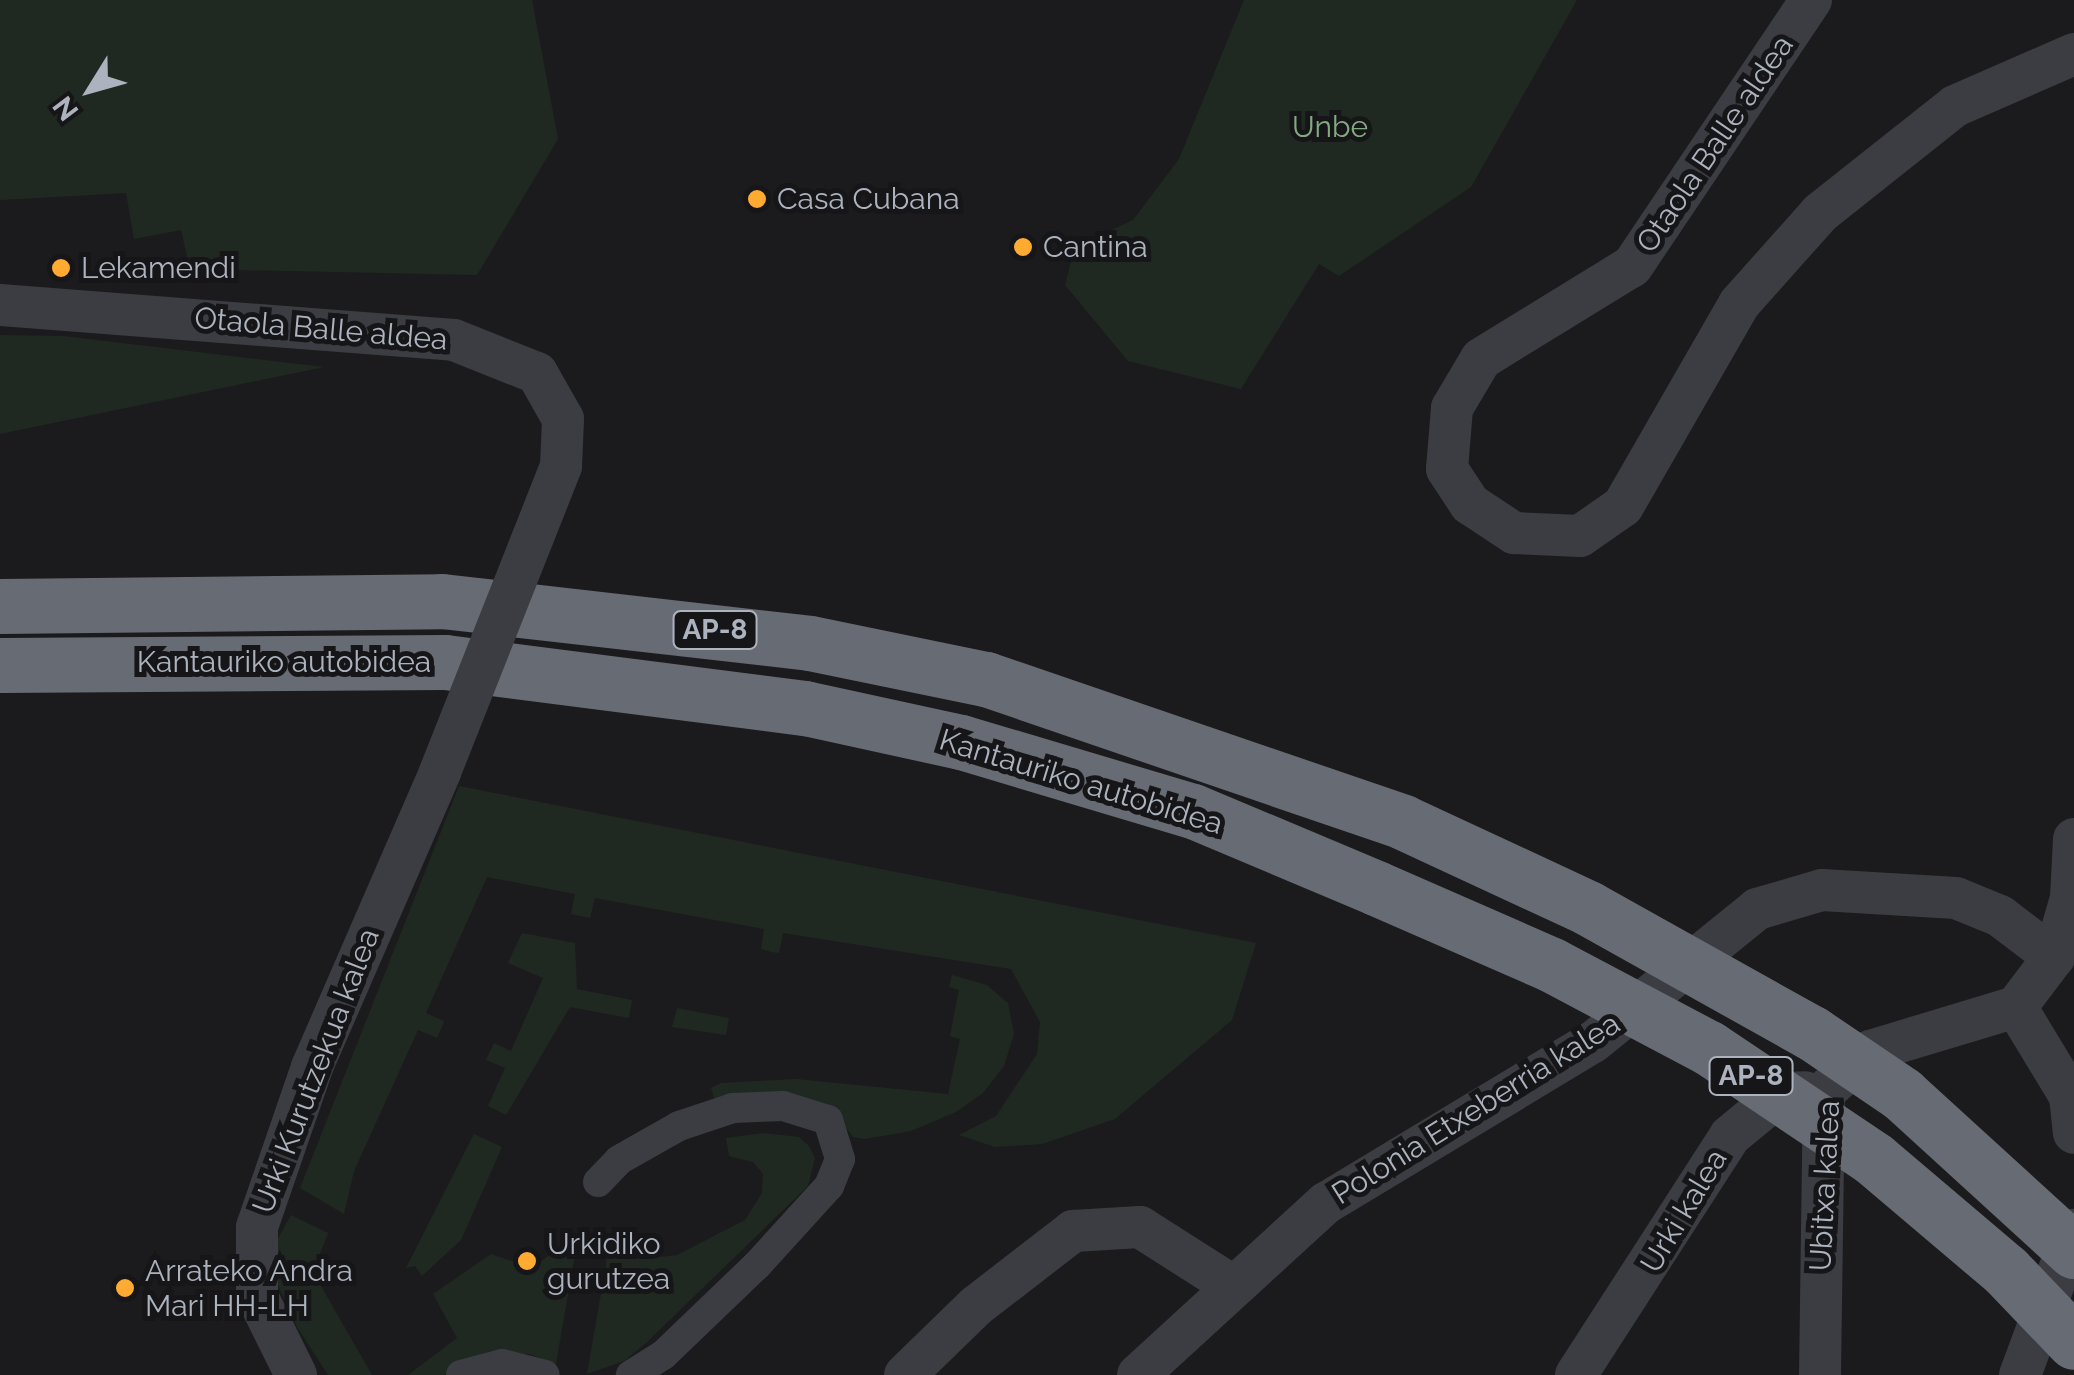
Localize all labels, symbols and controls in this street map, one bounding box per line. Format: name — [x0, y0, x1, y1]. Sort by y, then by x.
street label: Otaola Balle aldea — [1629, 29, 1801, 259]
north arrow — [40, 40, 140, 140]
text: N — [46, 90, 85, 127]
park label: Unbe — [1292, 109, 1368, 145]
place label: Casa Cubana — [777, 181, 960, 217]
marker: Casa Cubana — [746, 188, 768, 210]
place label: Cantina — [1043, 229, 1148, 265]
marker: Cantina — [1012, 236, 1034, 258]
place label: Lekamendi — [81, 250, 236, 286]
marker: Lekamendi — [50, 257, 72, 279]
street label: Otaola Balle aldea — [193, 300, 449, 358]
road number: AP-8 — [672, 607, 758, 653]
street label: Kantauriko autobidea — [137, 644, 431, 680]
street label: Kantauriko autobidea — [935, 722, 1227, 842]
street label: Urki Kurutzekua kalea — [245, 924, 387, 1218]
street label: Polonia Etxeberria kalea — [1326, 1006, 1626, 1212]
road number: AP-8 — [1708, 1053, 1794, 1099]
street label: Ubitxa kalea — [1803, 1100, 1847, 1272]
street label: Urki kalea — [1633, 1143, 1735, 1279]
place label: Urkidiko gurutzea — [547, 1226, 670, 1296]
marker: Urkidiko gurutzea — [516, 1250, 538, 1272]
place label: Arrateko Andra Mari HH-LH — [145, 1253, 354, 1324]
marker: Arrateko Andra Mari HH-LH — [114, 1277, 136, 1299]

